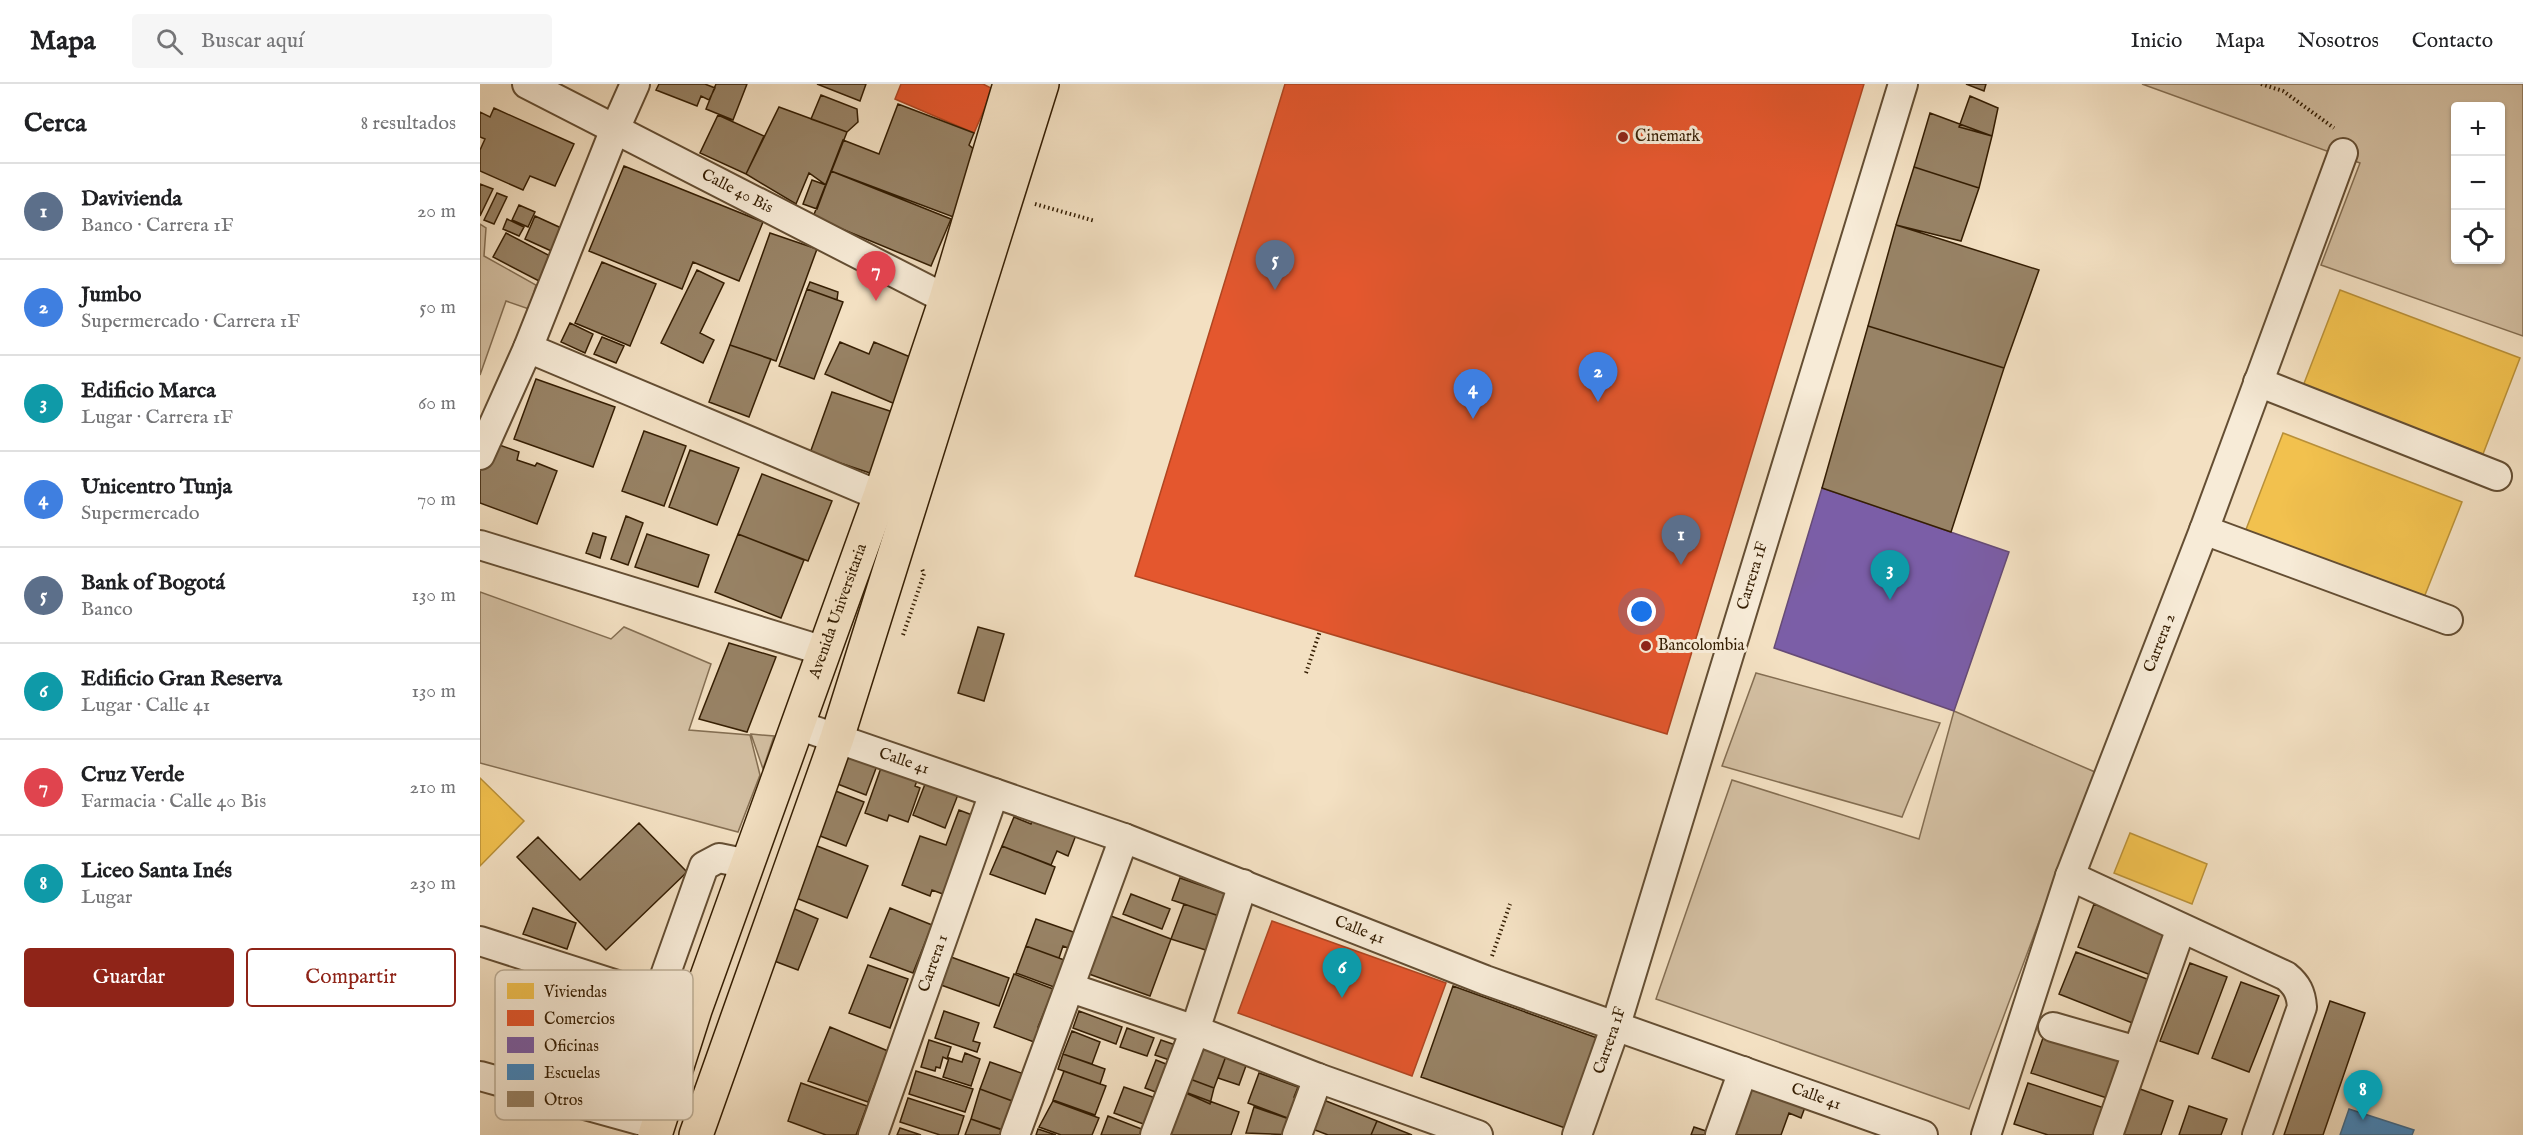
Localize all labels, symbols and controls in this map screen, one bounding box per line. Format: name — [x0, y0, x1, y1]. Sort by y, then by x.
search box — [132, 14, 552, 68]
text: Mapa — [30, 24, 96, 59]
icon: search — [153, 25, 186, 58]
text: Buscar aquí — [201, 27, 304, 55]
text: Inicio — [2131, 28, 2182, 55]
text: Mapa — [2215, 28, 2265, 55]
text: Nosotros — [2298, 28, 2379, 55]
text: Contacto — [2412, 28, 2493, 55]
map controls — [2451, 102, 2505, 264]
button: + — [2451, 102, 2505, 156]
text: Cerca — [24, 107, 86, 140]
text: 8 resultados — [360, 111, 456, 136]
place label: Cinemark — [1635, 127, 1701, 147]
marker: Cinemark — [1616, 130, 1630, 144]
button: − — [2451, 156, 2505, 210]
street label: Calle 40 Bis — [698, 165, 776, 219]
text: Davivienda — [81, 185, 182, 213]
text: 1 — [40, 199, 47, 224]
text: 20 m — [417, 199, 456, 224]
button: locate — [2451, 210, 2505, 264]
text: Banco · Carrera 1F — [81, 213, 233, 238]
pin: 5 — [1256, 240, 1294, 290]
pin: 7 — [856, 252, 896, 301]
text: Jumbo — [81, 281, 141, 309]
text: 2 — [39, 295, 48, 320]
text: 50 m — [419, 295, 456, 320]
text: Supermercado · Carrera 1F — [81, 309, 300, 334]
pin: 2 — [1578, 352, 1618, 402]
pin: 4 — [1454, 370, 1492, 419]
text: Edificio Marca — [81, 377, 216, 405]
text: 3 — [40, 391, 47, 416]
text: 60 m — [418, 391, 456, 416]
text: Lugar · Carrera 1F — [81, 405, 233, 430]
text: Unicentro Tunja — [81, 473, 232, 501]
text: 4 — [39, 487, 48, 512]
text: 70 m — [417, 487, 456, 512]
text: Supermercado — [81, 501, 200, 526]
pin: 1 — [1662, 516, 1700, 565]
street label: Carrera 1F — [1733, 540, 1773, 612]
street label: Avenida Universitaria — [805, 541, 872, 682]
pin: 3 — [1870, 550, 1910, 600]
text: Bank of Bogotá — [81, 569, 225, 597]
text: 5 — [40, 583, 47, 608]
text: 130 m — [411, 583, 456, 608]
text: Banco — [81, 597, 133, 622]
your location — [1627, 597, 1656, 626]
street label: Carrera 2 — [2140, 611, 2181, 675]
place label: Bancolombia — [1658, 636, 1744, 656]
marker: Bancolombia — [1639, 639, 1653, 653]
text: Edificio Gran Reserva — [81, 665, 282, 693]
text: 6 — [39, 679, 48, 704]
text: 130 m — [411, 679, 456, 704]
text: Lugar · Calle 41 — [81, 693, 210, 718]
street label: Calle 41 — [876, 744, 932, 780]
text: Cruz Verde — [81, 761, 184, 789]
text: 7 — [39, 775, 48, 800]
text: 210 m — [410, 775, 456, 800]
text: Farmacia · Calle 40 Bis — [81, 789, 266, 814]
text: Liceo Santa Inés — [81, 857, 232, 885]
text: 8 — [40, 871, 47, 896]
text: 230 m — [410, 871, 456, 896]
text: Lugar — [81, 885, 132, 910]
street label: Calle 41 — [1332, 912, 1387, 949]
street label: Carrera 1 — [914, 932, 953, 995]
button: Guardar — [24, 948, 234, 1007]
button: Compartir — [246, 948, 456, 1007]
pin: 6 — [1322, 948, 1362, 998]
legend — [495, 970, 693, 1120]
text: Viviendas — [543, 983, 607, 1003]
street label: Carrera 1F — [1589, 1005, 1631, 1077]
text: Comercios — [544, 1010, 615, 1030]
text: Oficinas — [544, 1037, 599, 1057]
text: Escuelas — [544, 1064, 601, 1084]
pin: 8 — [2344, 1070, 2382, 1120]
street label: Calle 41 — [1788, 1079, 1844, 1115]
text: Otros — [544, 1091, 583, 1111]

